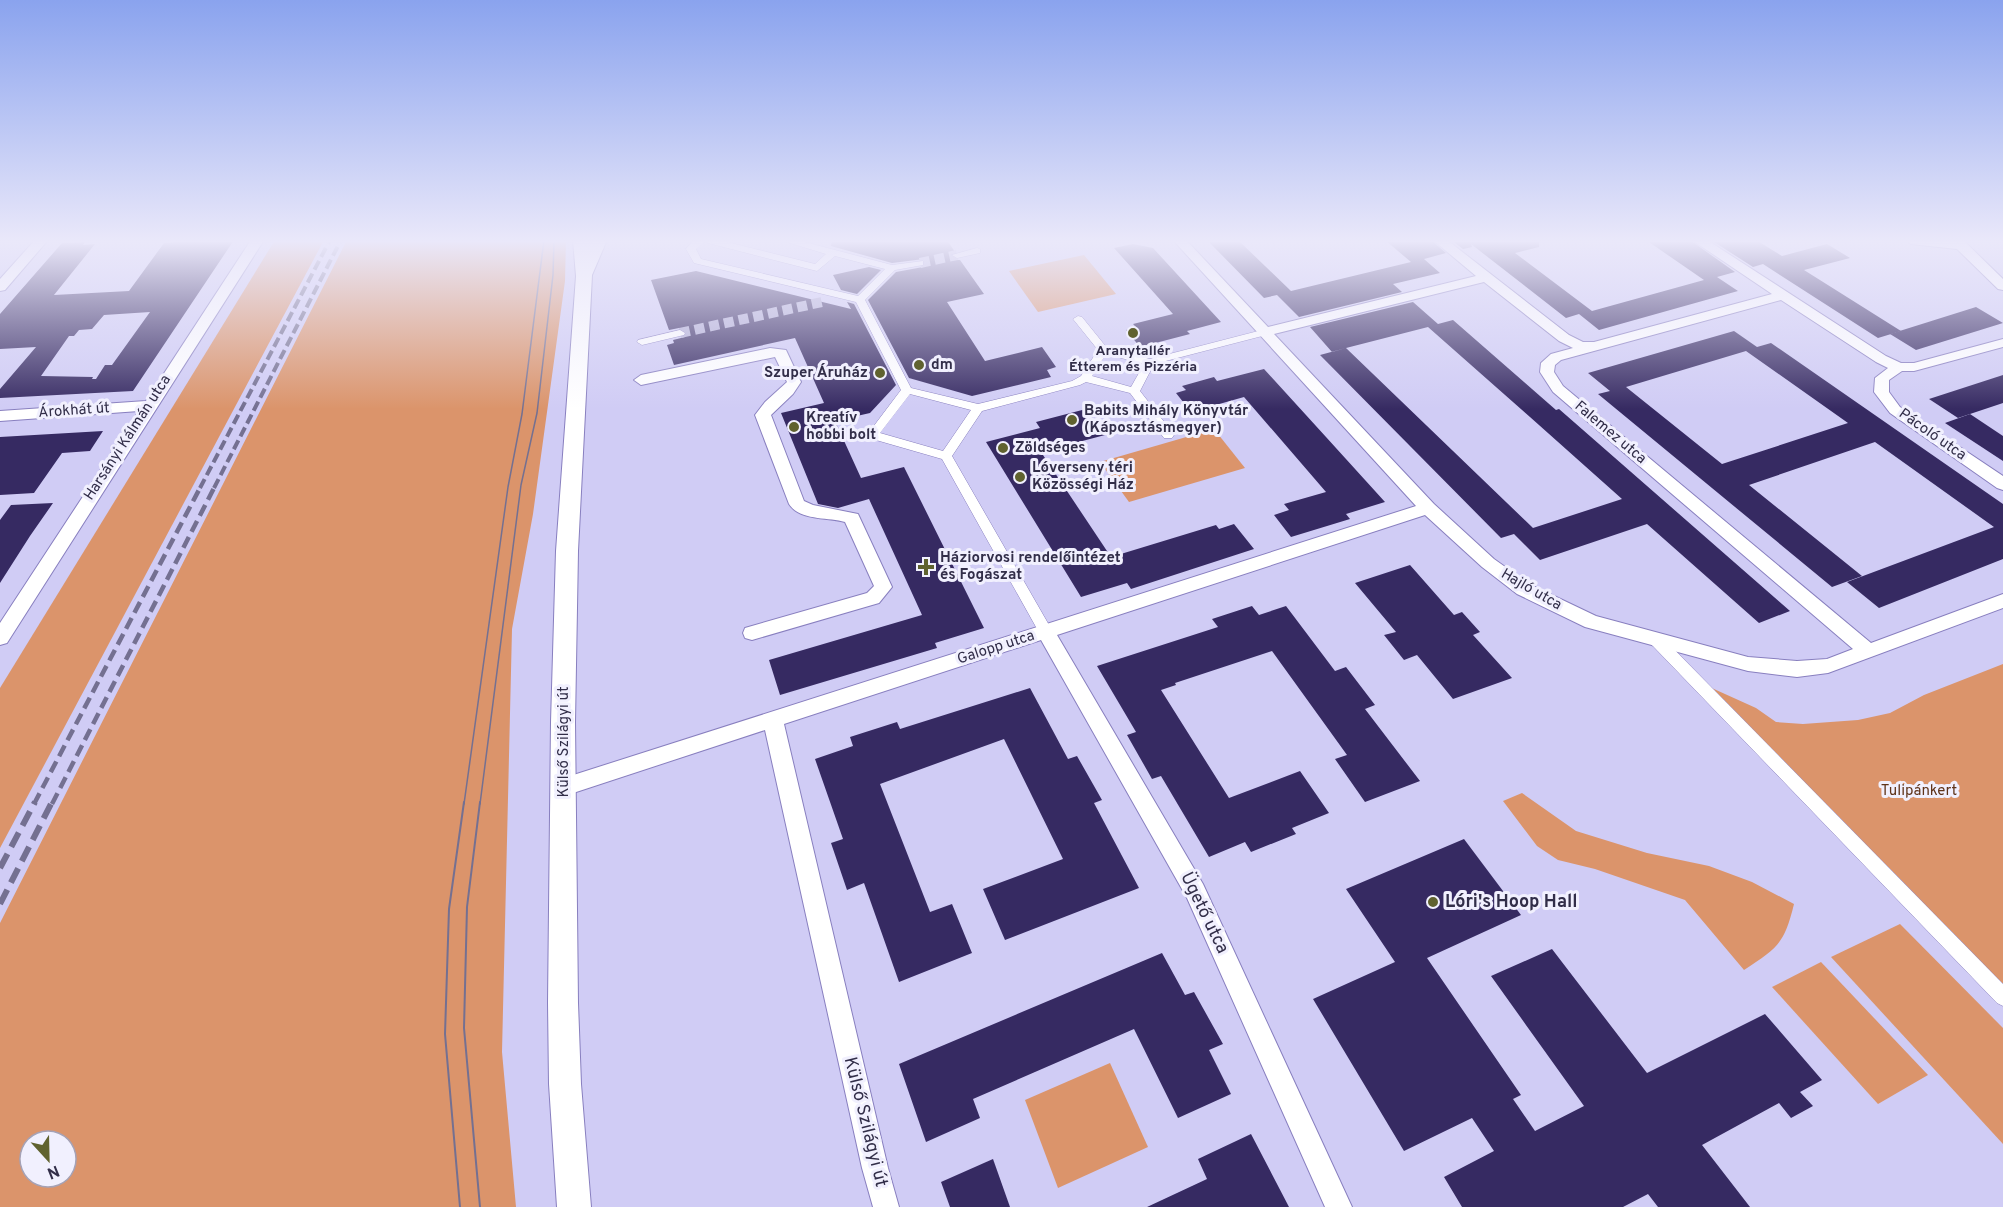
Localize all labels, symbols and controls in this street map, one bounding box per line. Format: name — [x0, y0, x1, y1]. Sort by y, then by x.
marker: Aranytallér Étterem és Pizzéria — [1126, 326, 1140, 340]
place label: Aranytallér Étterem és Pizzéria — [1069, 343, 1197, 376]
place label: dm — [931, 356, 953, 375]
marker: dm — [912, 358, 926, 372]
place label: Szuper Áruház — [764, 363, 868, 383]
marker: Szuper Áruház — [873, 366, 887, 380]
street label: Harsányi Kálmán utca — [80, 372, 176, 504]
street label: Falemez utca — [1570, 397, 1650, 469]
street label: Árokhát út — [38, 398, 110, 423]
place label: Babits Mihály Könyvtár (Káposztásmegyer) — [1084, 402, 1249, 438]
street label: Pácoló utca — [1894, 405, 1970, 465]
place label: Kreatív hobbi bolt — [806, 409, 876, 445]
marker: Babits Mihály Könyvtár (Káposztásmegyer) — [1065, 413, 1079, 427]
marker: Kreatív hobbi bolt — [787, 420, 801, 434]
place label: Zöldséges — [1015, 439, 1086, 458]
marker: Zöldséges — [996, 441, 1010, 455]
place label: Lóverseny téri Közösségi Ház — [1032, 459, 1134, 495]
marker: Lóverseny téri Közösségi Ház — [1013, 470, 1027, 484]
place label: Háziorvosi rendelőintézet és Fogászat — [940, 549, 1121, 585]
marker: Háziorvosi rendelőintézet és Fogászat — [917, 558, 935, 576]
street label: Hajló utca — [1497, 565, 1565, 615]
street label: Galopp utca — [955, 627, 1037, 669]
street label: Külső Szilágyi út — [555, 686, 574, 798]
park label: Tulipánkert — [1881, 782, 1957, 801]
street label: Ügető utca — [1174, 868, 1235, 958]
place label: Lóri's Hoop Hall — [1445, 891, 1577, 914]
marker: Lóri's Hoop Hall — [1426, 895, 1440, 909]
street label: Külső Szilágyi út — [838, 1055, 892, 1189]
north arrow — [18, 1129, 78, 1189]
text: N — [44, 1160, 62, 1182]

